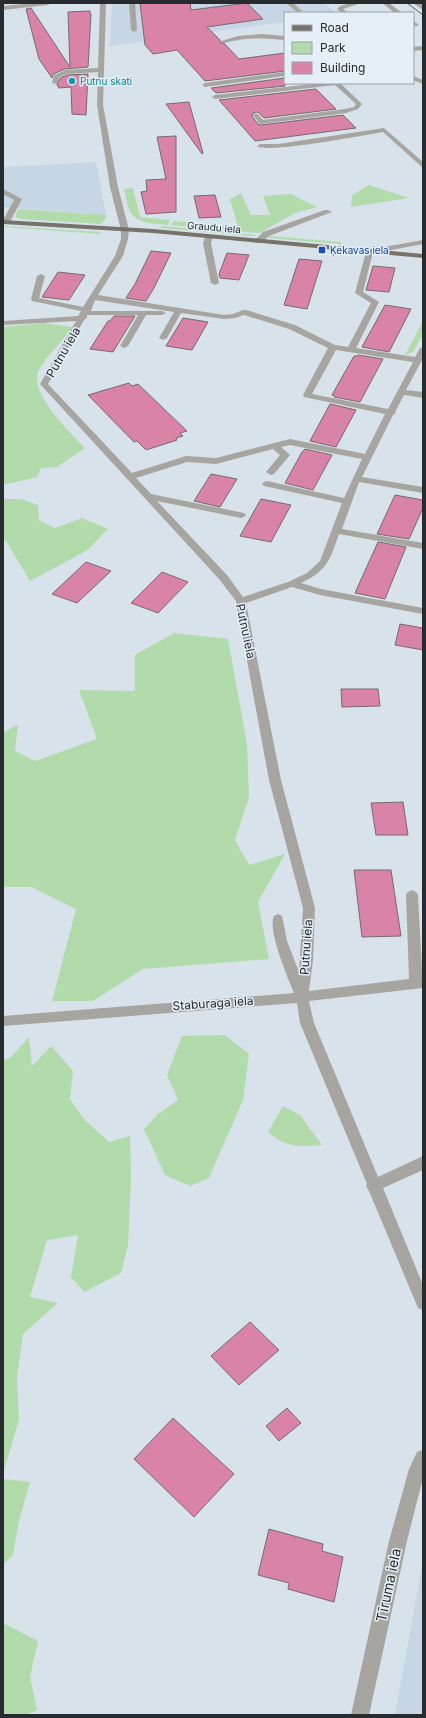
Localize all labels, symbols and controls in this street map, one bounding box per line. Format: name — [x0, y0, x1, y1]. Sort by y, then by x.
legend — [284, 12, 414, 84]
text: Road — [320, 20, 349, 35]
text: Park — [320, 40, 346, 55]
text: Building — [320, 60, 365, 75]
place label: Putnu skati — [80, 75, 132, 87]
marker: Putnu skati — [67, 76, 77, 86]
street label: Graudu iela — [187, 219, 241, 235]
place label: Ķekavas iela — [330, 244, 389, 257]
marker: Ķekavas iela — [317, 245, 327, 255]
street label: Putnu iela — [43, 324, 83, 380]
street label: Putnu iela — [233, 602, 259, 660]
street label: Putnu iela — [297, 919, 315, 975]
street label: Staburaga iela — [172, 993, 254, 1013]
street label: Tīruma iela — [372, 1547, 404, 1623]

